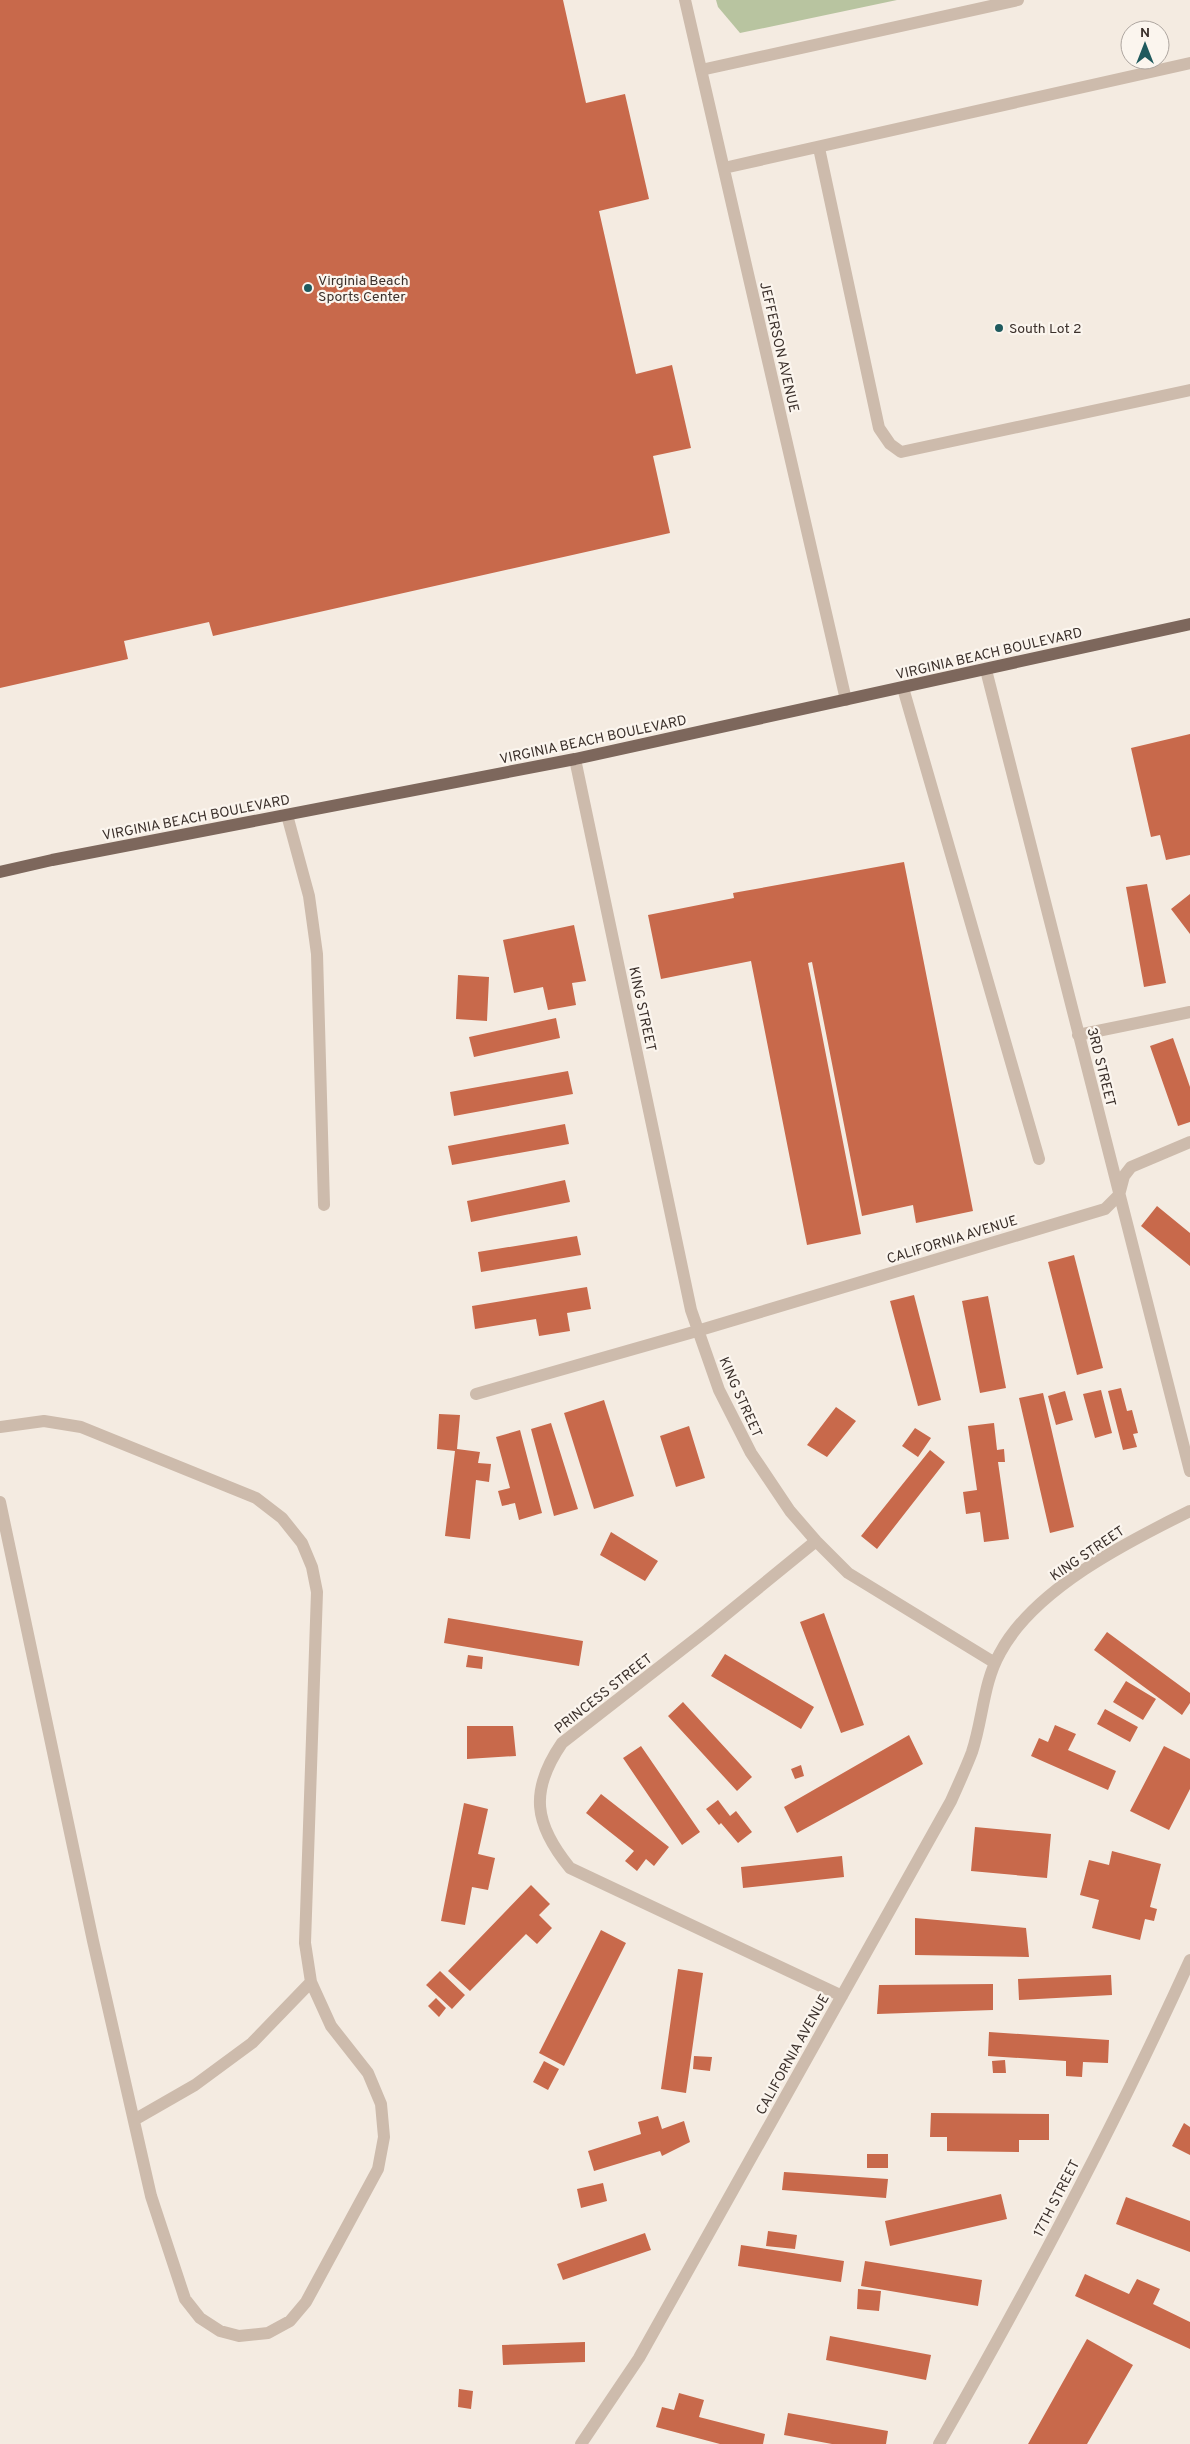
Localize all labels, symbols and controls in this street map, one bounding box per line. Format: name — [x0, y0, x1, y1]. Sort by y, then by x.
north arrow — [1120, 20, 1170, 70]
text: N — [1140, 25, 1150, 42]
place label: Virginia Beach Sports Center — [318, 273, 409, 306]
street label: JEFFERSON AVENUE — [755, 280, 802, 414]
marker: Virginia Beach Sports Center — [302, 282, 314, 294]
place label: South Lot 2 — [1009, 321, 1082, 338]
marker: South Lot 2 — [993, 322, 1005, 334]
street label: VIRGINIA BEACH BOULEVARD — [894, 625, 1084, 684]
street label: VIRGINIA BEACH BOULEVARD — [498, 712, 688, 769]
street label: VIRGINIA BEACH BOULEVARD — [101, 792, 292, 845]
street label: KING STREET — [624, 965, 659, 1053]
street label: 3RD STREET — [1083, 1026, 1119, 1109]
street label: CALIFORNIA AVENUE — [885, 1212, 1020, 1268]
street label: KING STREET — [714, 1355, 765, 1440]
street label: KING STREET — [1047, 1523, 1128, 1585]
street label: PRINCESS STREET — [552, 1651, 656, 1738]
street label: CALIFORNIA AVENUE — [753, 1991, 834, 2118]
street label: 17TH STREET — [1031, 2157, 1084, 2240]

